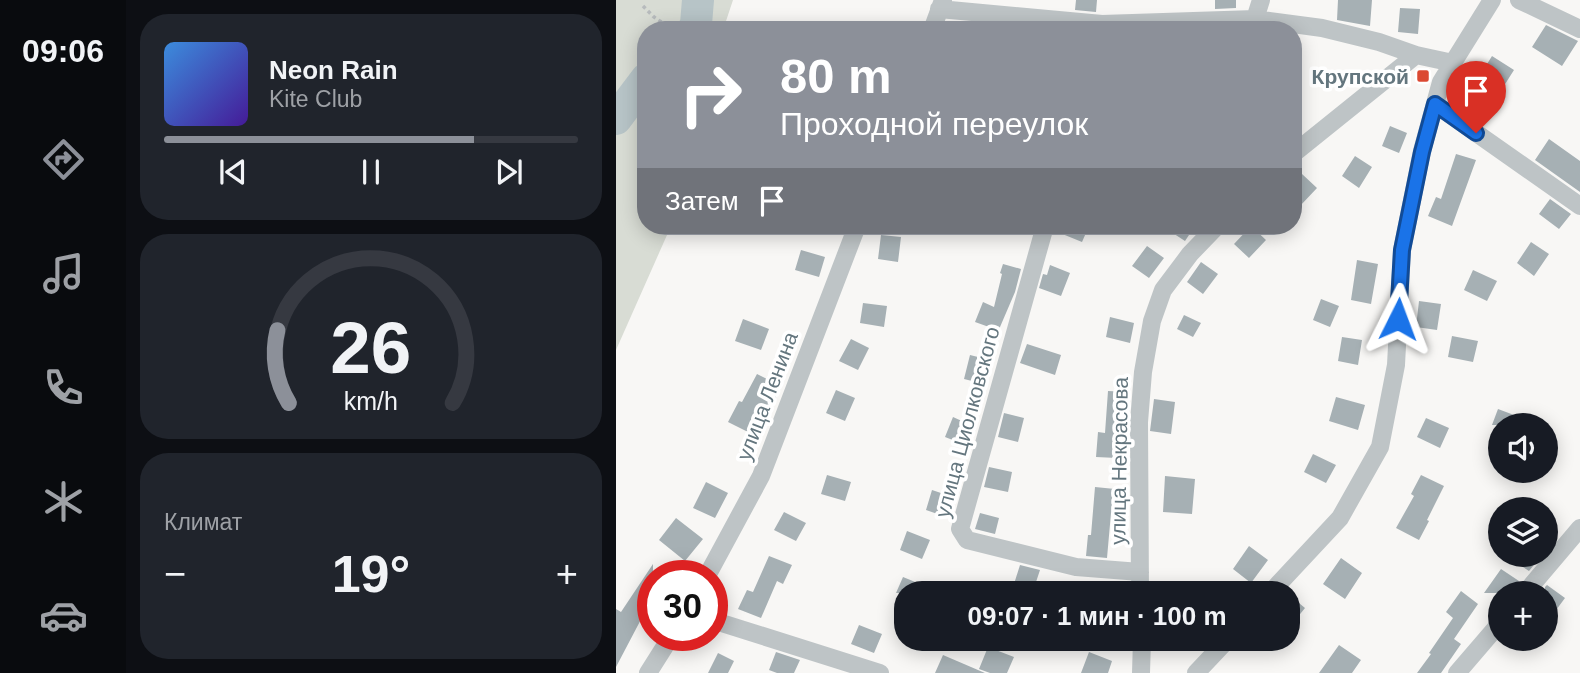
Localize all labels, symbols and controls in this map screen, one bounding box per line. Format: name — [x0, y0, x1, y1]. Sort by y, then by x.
text: 09:06 — [22, 33, 104, 69]
icon: right — [665, 49, 756, 140]
text: 80 m — [780, 49, 892, 103]
text: Neon Rain — [269, 55, 398, 85]
pin — [1446, 61, 1506, 133]
place label: Крупской — [1312, 65, 1409, 88]
marker: Крупской — [1415, 68, 1431, 84]
icon: arrive — [1457, 72, 1495, 110]
text: Kite Club — [269, 86, 362, 112]
text: Проходной переулок — [780, 106, 1088, 142]
icon: directions — [39, 135, 88, 184]
icon: previous — [214, 153, 252, 191]
icon: pause — [352, 153, 390, 191]
icon: next — [490, 153, 528, 191]
icon: arrive — [753, 182, 791, 220]
text: Затем — [665, 186, 739, 216]
icon: music — [39, 249, 88, 298]
position arrow — [1361, 282, 1435, 356]
text: 26 — [331, 307, 411, 388]
street label: улица Циолковского — [930, 324, 1004, 520]
street label: улица Ленина — [732, 328, 802, 463]
icon: phone — [39, 363, 88, 412]
street label: улица Некрасова — [1106, 377, 1132, 545]
text: km/h — [344, 386, 398, 414]
map controls — [1488, 413, 1558, 651]
button: sound — [1488, 413, 1558, 483]
icon: climate — [39, 477, 88, 526]
button: layers — [1488, 497, 1558, 567]
text: Климат — [164, 509, 242, 535]
text: 19° — [332, 545, 410, 603]
text: − — [164, 553, 186, 595]
text: + — [556, 553, 578, 595]
speed limit sign: 30 — [637, 560, 728, 651]
button: + — [1488, 581, 1558, 651]
icon: car — [39, 591, 88, 640]
text: 09:07 · 1 мин · 100 m — [967, 601, 1227, 631]

